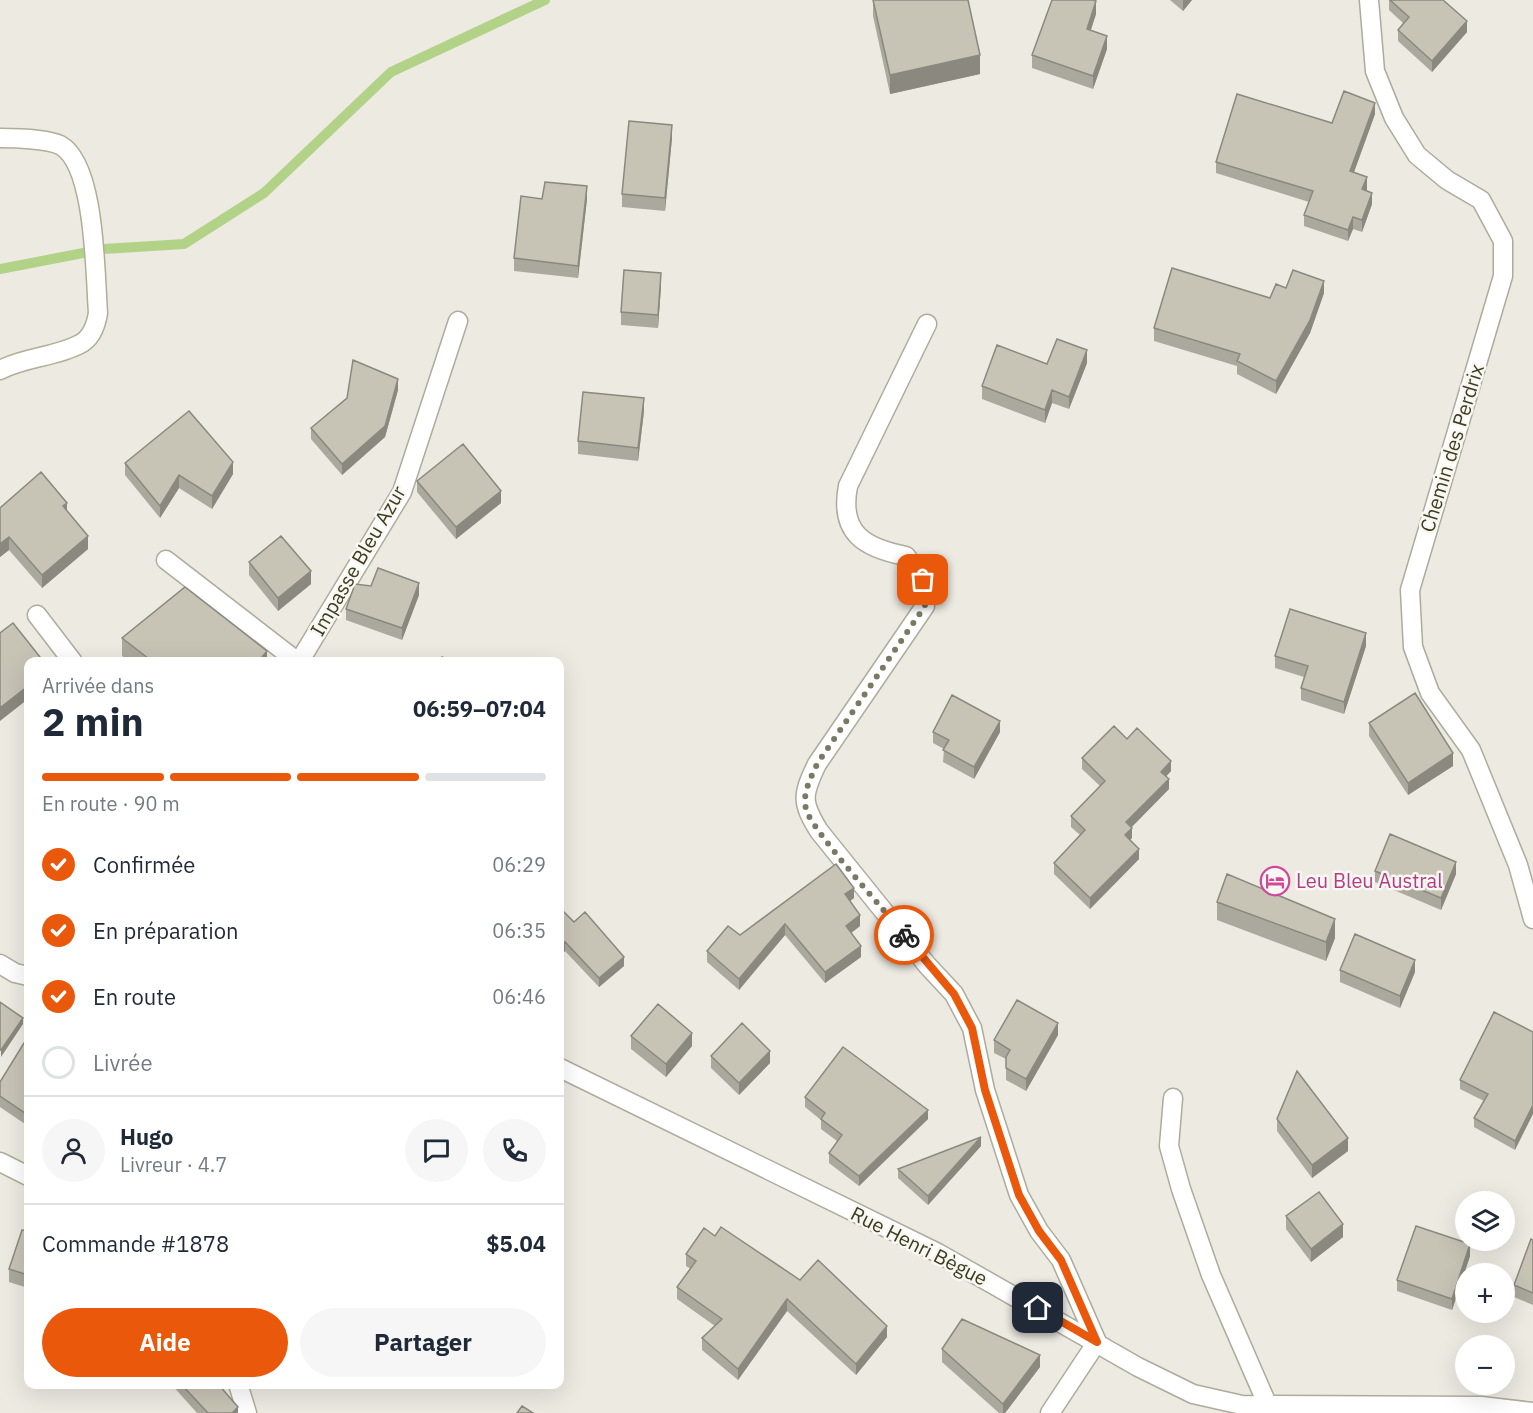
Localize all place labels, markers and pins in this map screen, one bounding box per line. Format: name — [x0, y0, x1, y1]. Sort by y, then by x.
pin — [897, 554, 948, 605]
hotel icon: Leu Bleu Austral — [1259, 865, 1291, 897]
place label: Leu Bleu Austral — [1296, 867, 1443, 894]
pin — [1012, 1282, 1063, 1333]

